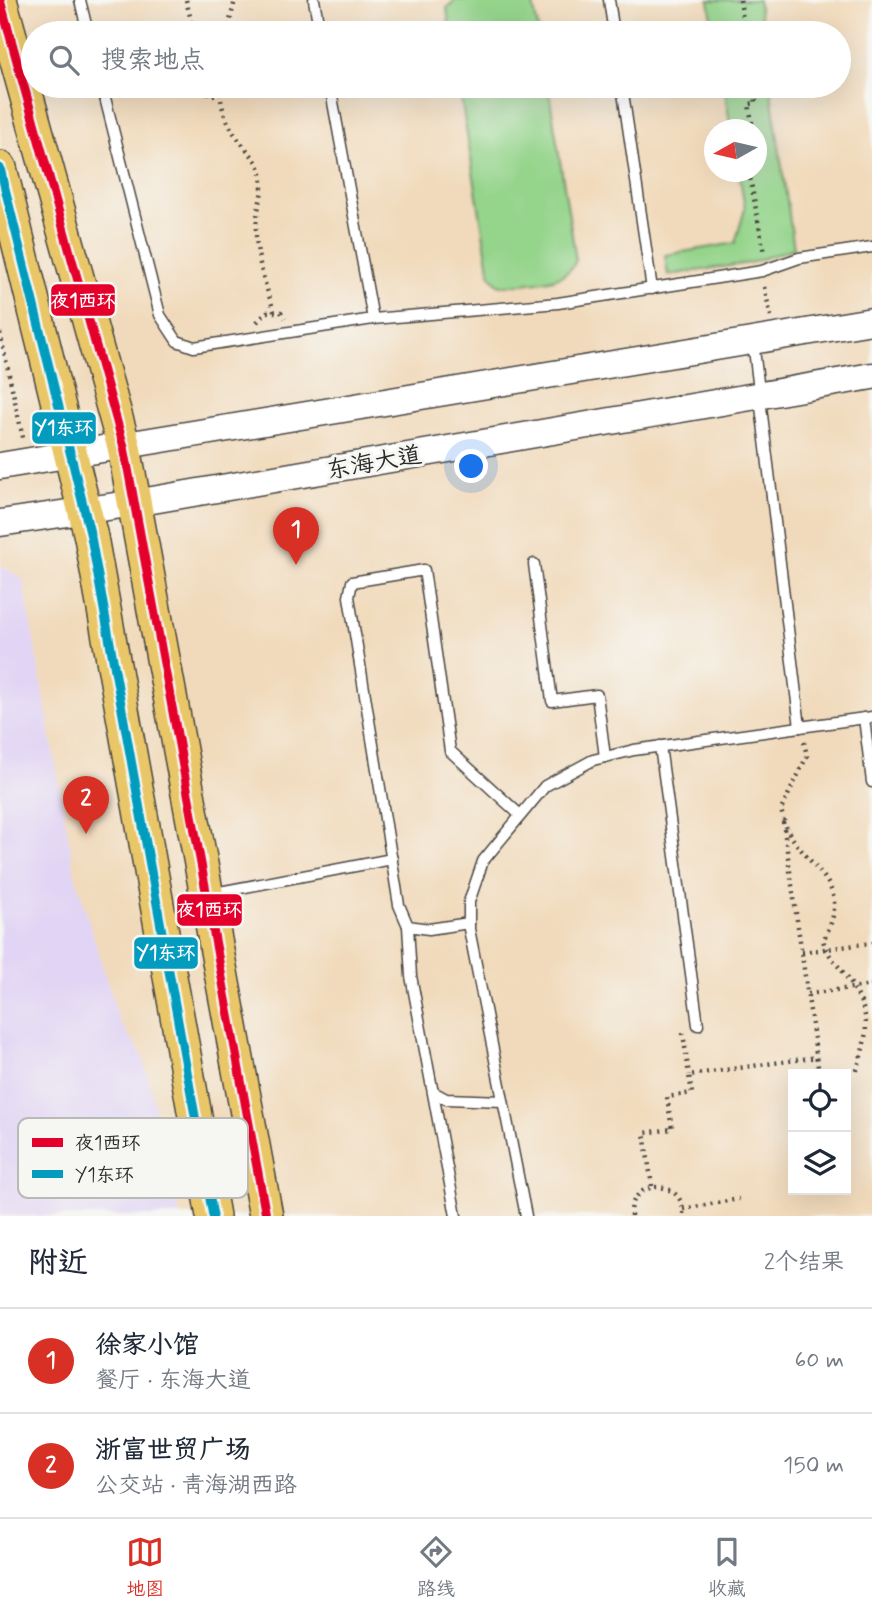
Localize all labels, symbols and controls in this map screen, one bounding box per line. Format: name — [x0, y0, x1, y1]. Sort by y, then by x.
search box — [21, 21, 851, 98]
icon: search — [45, 41, 83, 79]
text: 搜索地点 — [101, 44, 205, 78]
north arrow — [704, 119, 767, 182]
line badge: 夜1西环 — [50, 283, 116, 317]
text: 夜1西环 — [50, 289, 116, 314]
line badge: Y1东环 — [31, 411, 97, 445]
text: Y1东环 — [35, 416, 93, 441]
street label: 东海大道 — [324, 440, 424, 487]
your location — [454, 449, 488, 483]
pin: 1 — [273, 507, 319, 565]
pin: 2 — [63, 776, 109, 834]
line badge: 夜1西环 — [176, 893, 243, 927]
text: 夜1西环 — [176, 898, 242, 923]
line badge: Y1东环 — [133, 936, 199, 970]
text: Y1东环 — [137, 941, 195, 966]
map controls — [788, 1069, 851, 1195]
button: locate — [788, 1069, 851, 1132]
legend — [18, 1118, 248, 1198]
text: 夜1西环 — [75, 1131, 141, 1156]
button: layers — [788, 1132, 851, 1195]
text: Y1东环 — [75, 1163, 134, 1188]
text: 附近 — [28, 1244, 88, 1283]
text: 2个结果 — [764, 1248, 844, 1278]
text: 徐家小馆 — [95, 1329, 199, 1363]
text: 1 — [46, 1346, 56, 1376]
text: 60 m — [795, 1346, 844, 1376]
text: 餐厅 · 东海大道 — [95, 1366, 251, 1396]
text: 浙富世贸广场 — [95, 1434, 251, 1468]
text: 2 — [45, 1451, 57, 1481]
text: 150 m — [783, 1451, 844, 1481]
text: 公交站 · 青海湖西路 — [95, 1471, 297, 1501]
tab: 地图 — [126, 1533, 164, 1602]
tab: 路线 — [417, 1533, 455, 1602]
tab: 收藏 — [708, 1533, 746, 1602]

